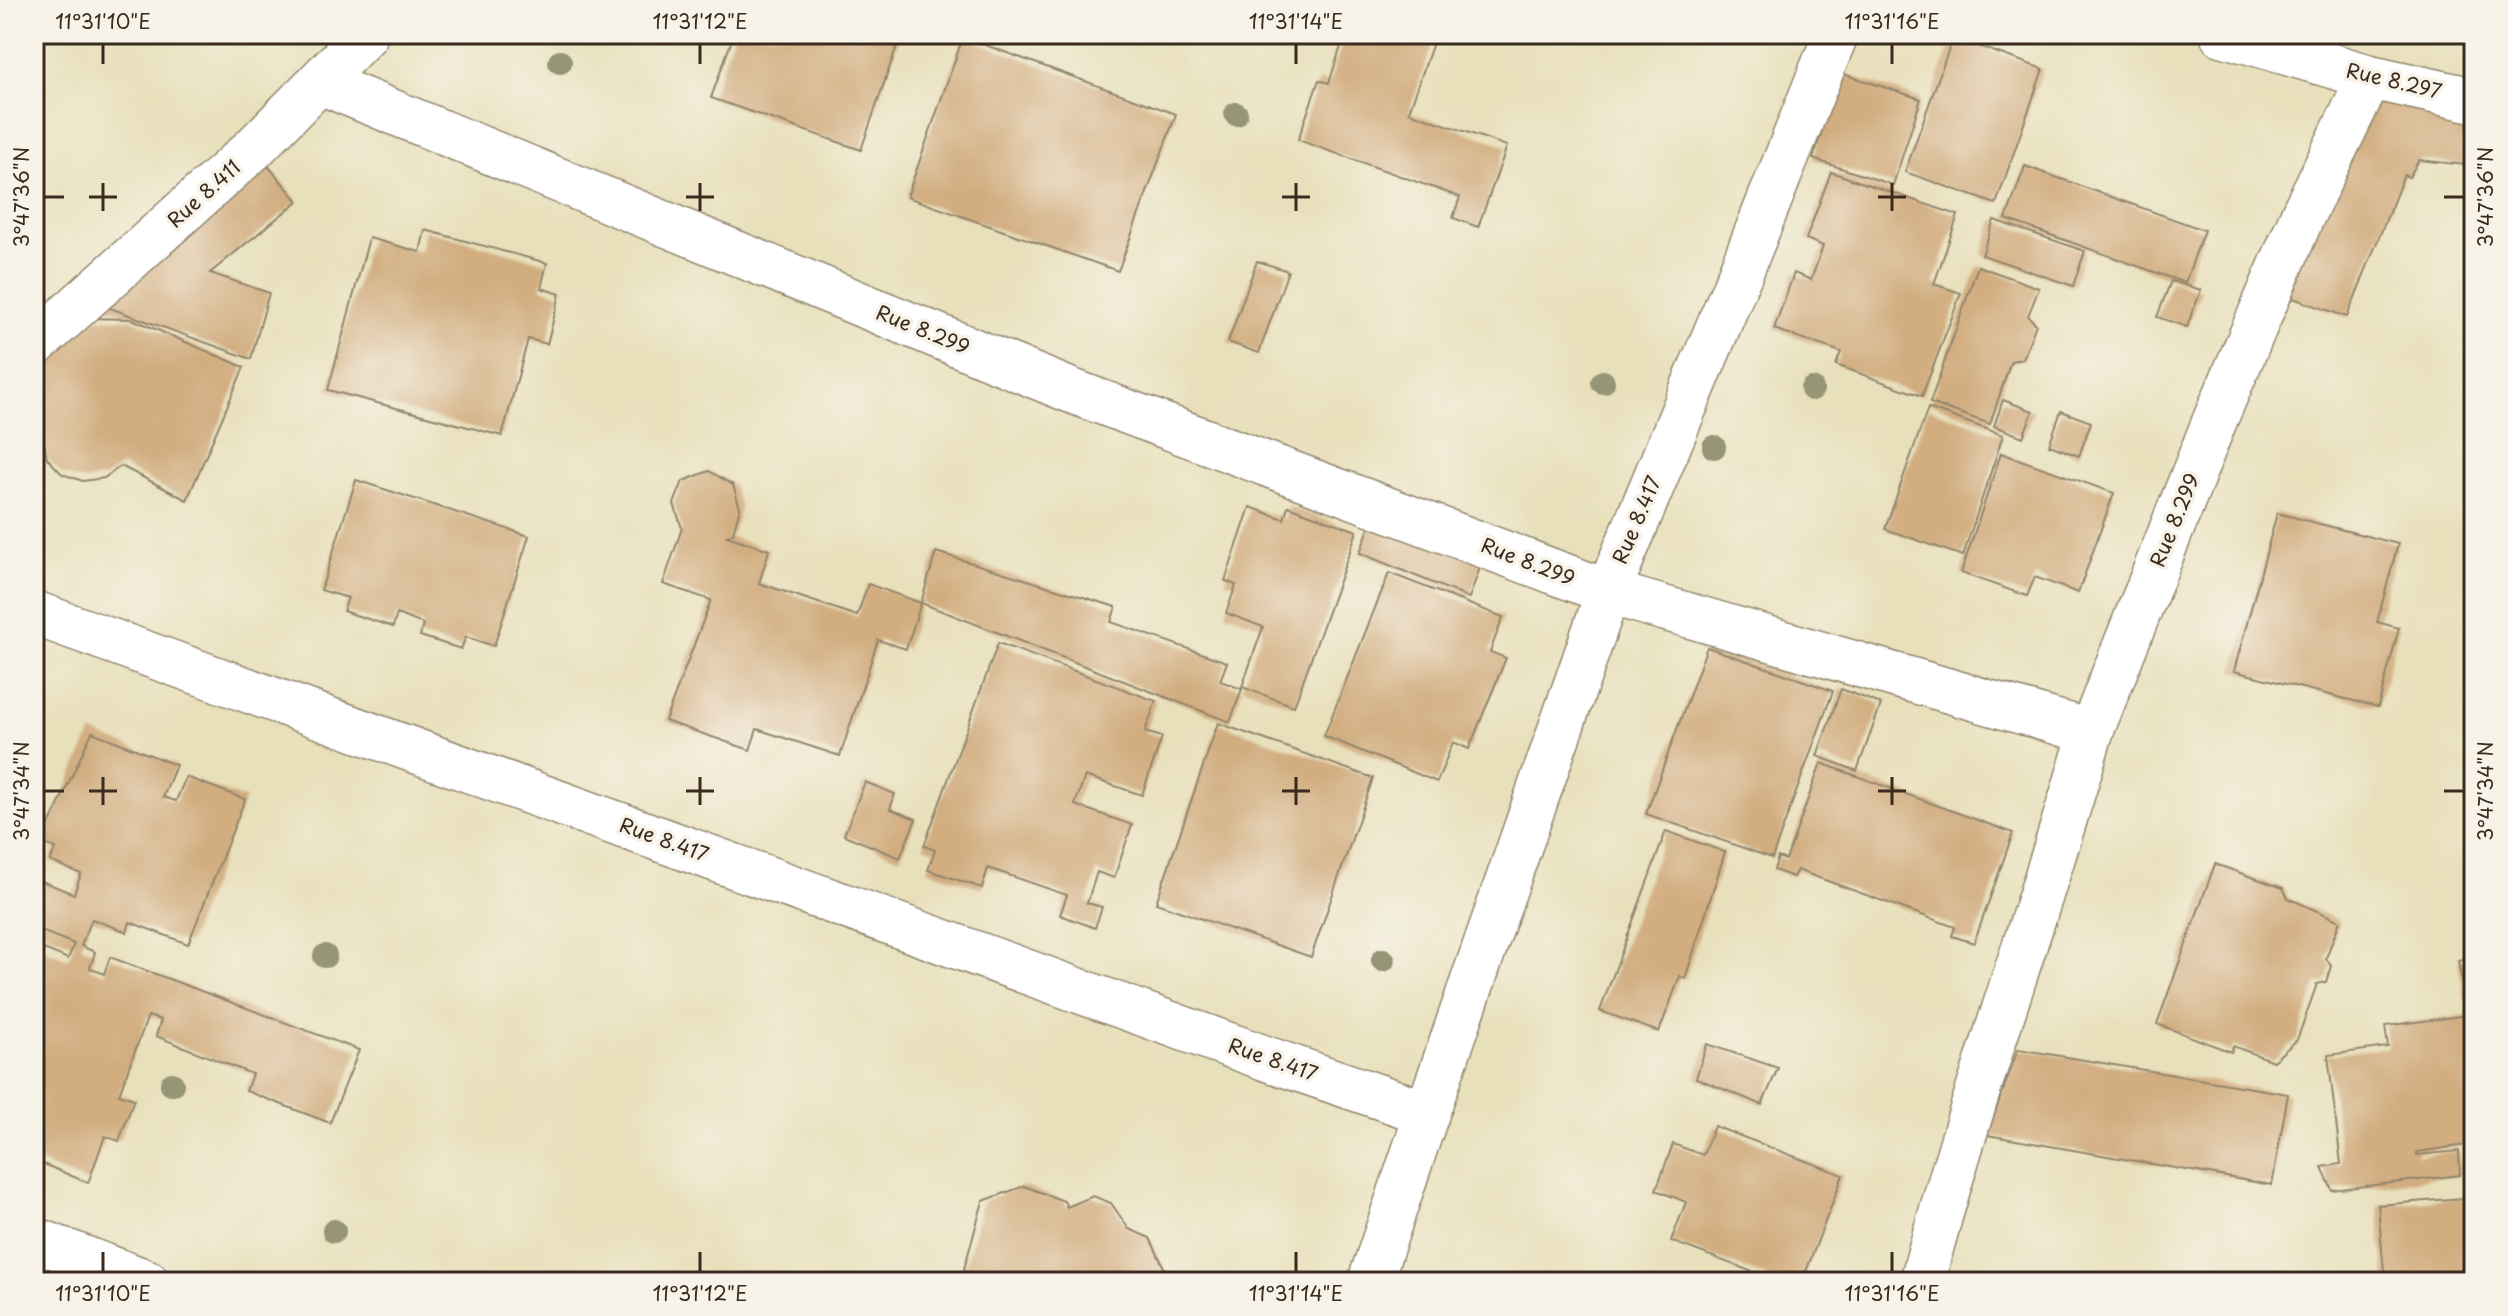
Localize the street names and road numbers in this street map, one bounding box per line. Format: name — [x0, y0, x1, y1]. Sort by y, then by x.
street label: Rue 8.297 — [2344, 54, 2445, 106]
street label: Rue 8.411 — [160, 152, 247, 234]
street label: Rue 8.299 — [872, 297, 975, 361]
street label: Rue 8.299 — [2142, 468, 2206, 571]
street label: Rue 8.417 — [1604, 471, 1668, 568]
street label: Rue 8.299 — [1477, 529, 1580, 593]
street label: Rue 8.417 — [616, 809, 713, 869]
street label: Rue 8.417 — [1225, 1030, 1322, 1088]

